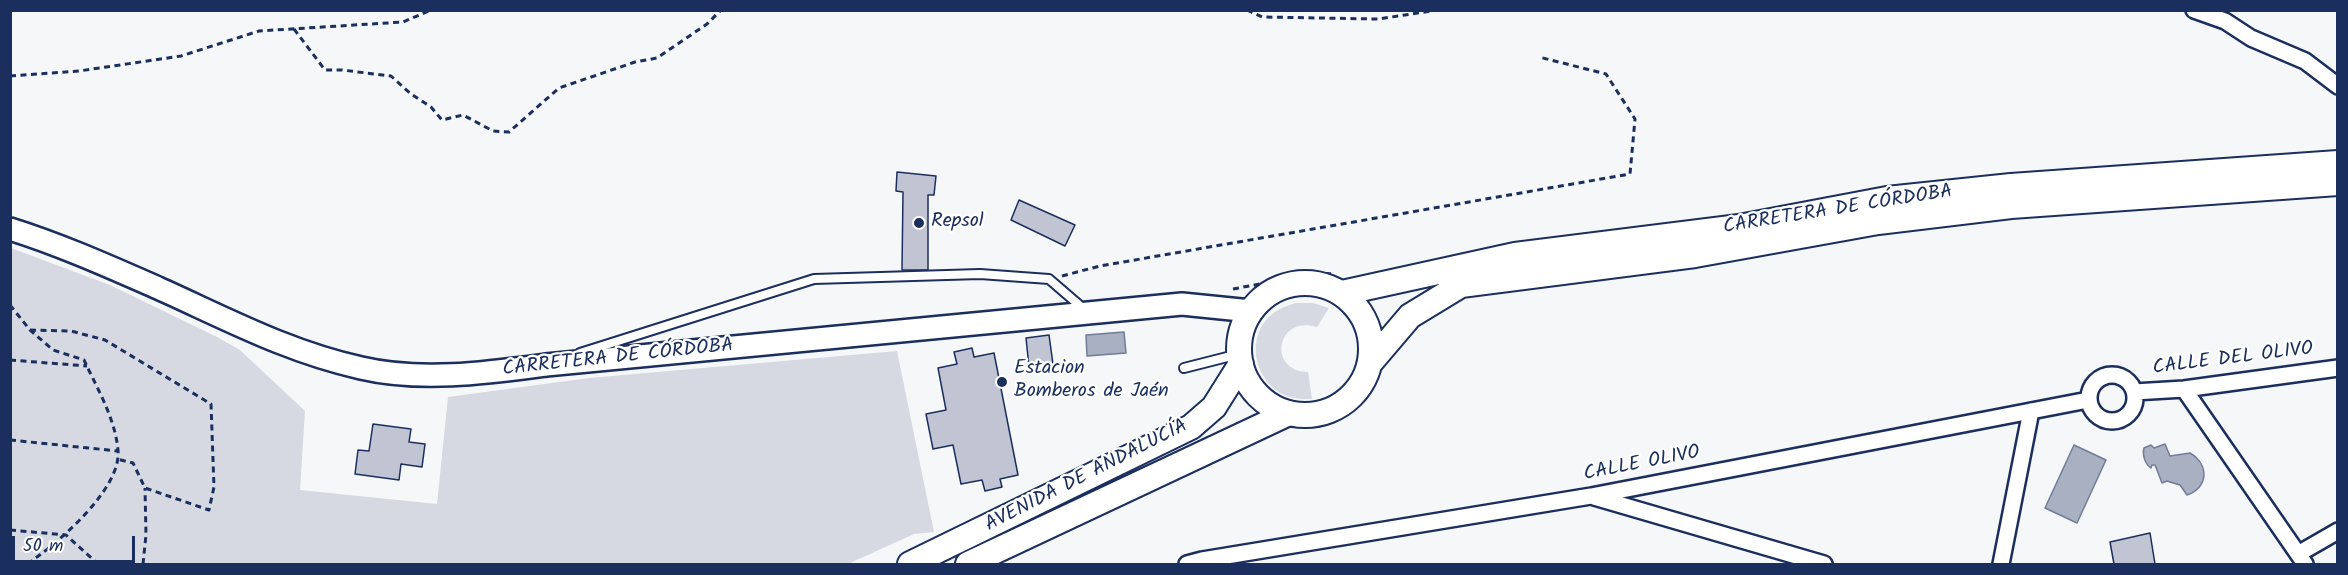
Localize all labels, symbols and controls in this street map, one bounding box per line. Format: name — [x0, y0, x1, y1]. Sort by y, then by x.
street label: CARRETERA DE CÓRDOBA — [1722, 181, 1954, 241]
place label: Repsol — [931, 211, 984, 235]
marker: Repsol — [912, 216, 926, 230]
street label: CARRETERA DE CÓRDOBA — [501, 335, 735, 383]
street label: CALLE DEL OLIVO — [2151, 338, 2315, 382]
place label: Estacion Bomberos de Jaén — [1014, 358, 1169, 405]
marker: Estacion Bomberos de Jaén — [995, 375, 1009, 389]
street label: AVENIDA DE ANDALUCÍA — [982, 415, 1192, 539]
street label: CALLE OLIVO — [1582, 442, 1702, 488]
scale bar — [15, 524, 138, 562]
text: 50 m — [23, 532, 63, 561]

